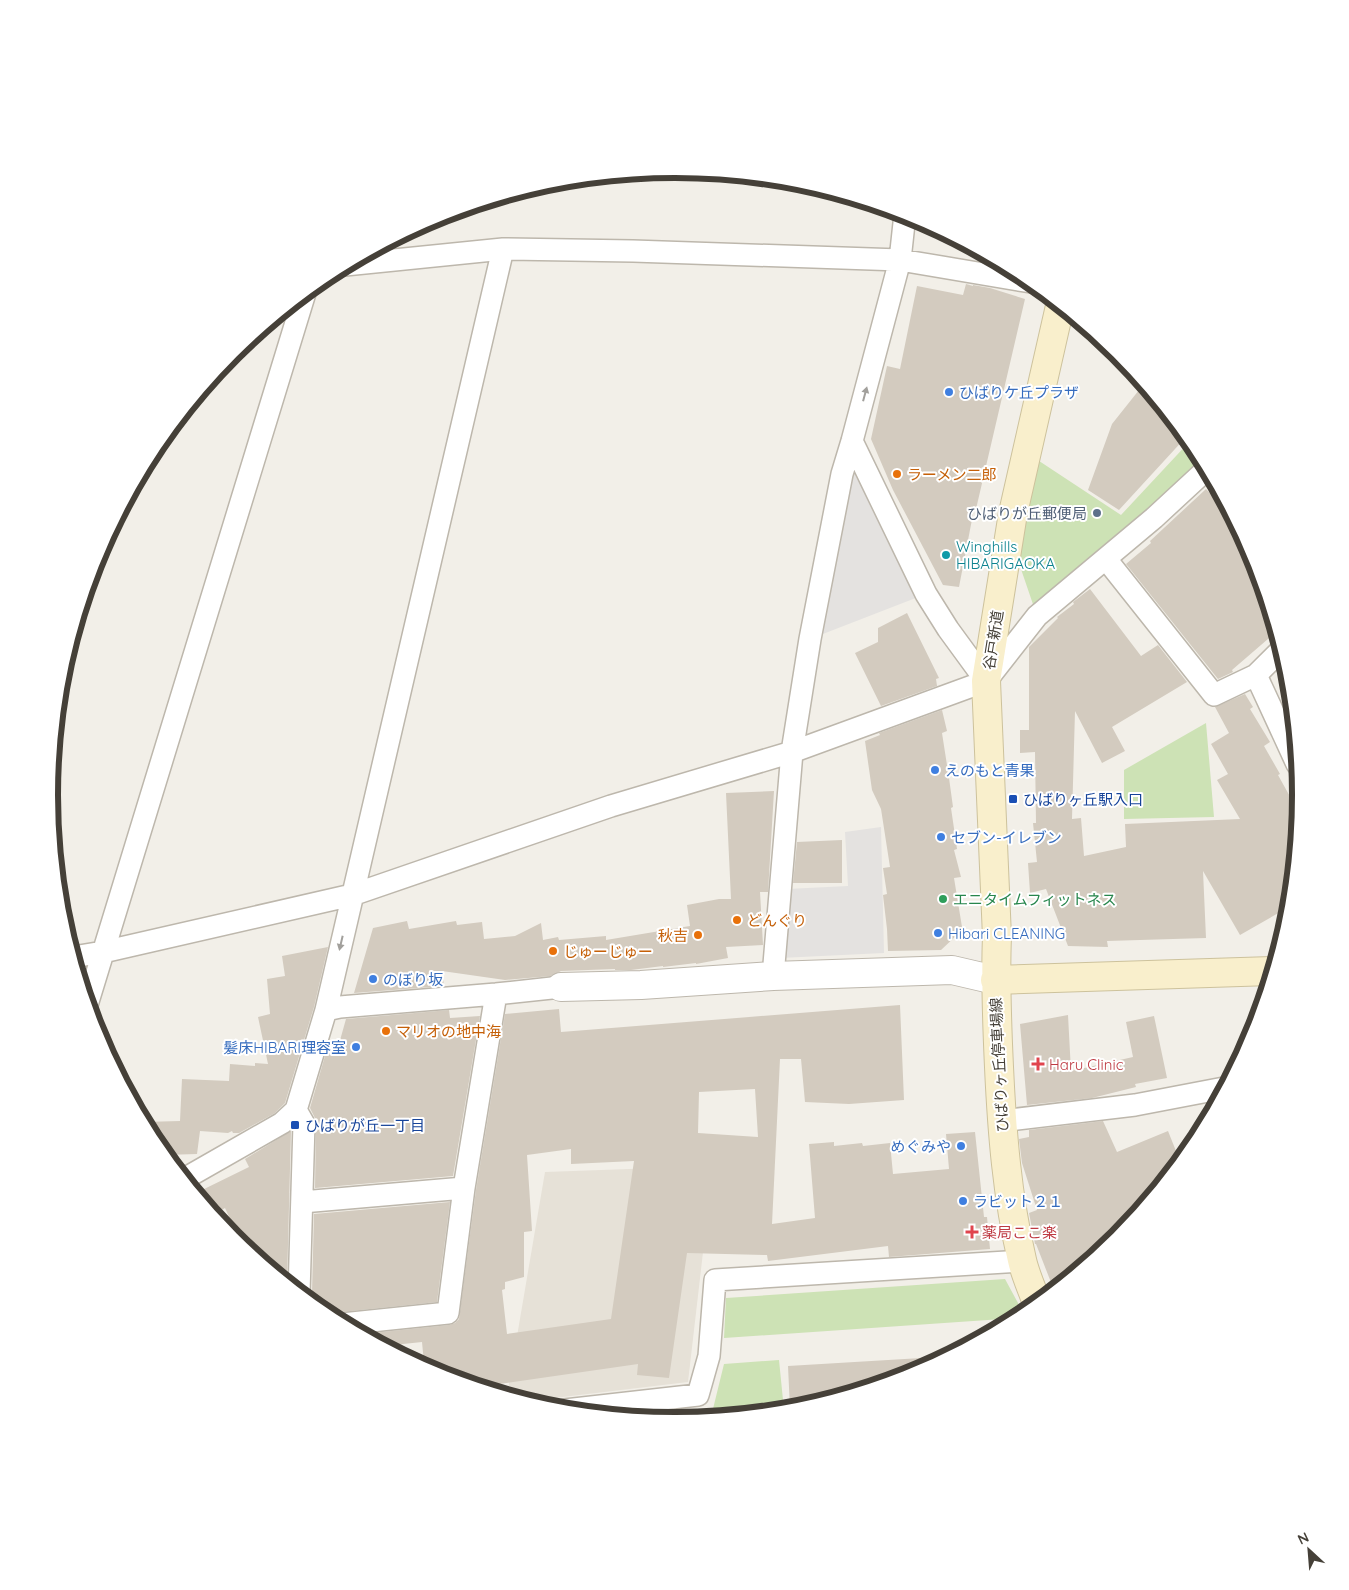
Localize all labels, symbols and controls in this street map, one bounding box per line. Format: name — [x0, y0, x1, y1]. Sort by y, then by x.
place label: ひばりケ丘プラザ — [959, 383, 1079, 402]
marker: ひばりケ丘プラザ — [943, 386, 955, 398]
one-way arrow — [861, 387, 869, 402]
place label: ラーメン二郎 — [907, 465, 996, 484]
marker: ラーメン二郎 — [891, 468, 903, 480]
place label: ひばりが丘郵便局 — [967, 504, 1087, 523]
marker: ひばりが丘郵便局 — [1091, 507, 1103, 519]
place label: Winghills HIBARIGAOKA — [956, 537, 1055, 573]
marker: Winghills HIBARIGAOKA — [940, 549, 952, 561]
street label: 谷戸新道 — [979, 609, 1007, 671]
place label: えのもと青果 — [945, 761, 1035, 780]
marker: えのもと青果 — [929, 764, 941, 776]
place label: ひばりヶ丘駅入口 — [1023, 790, 1143, 809]
marker: ひばりヶ丘駅入口 — [1007, 793, 1019, 805]
place label: セブン-イレブン — [951, 828, 1062, 847]
marker: セブン-イレブン — [935, 831, 947, 843]
place label: エニタイムフィットネス — [953, 890, 1117, 909]
marker: エニタイムフィットネス — [937, 893, 949, 905]
place label: どんぐり — [747, 911, 807, 930]
marker: どんぐり — [731, 914, 743, 926]
place label: Hibari CLEANING — [948, 924, 1065, 943]
place label: 秋吉 — [658, 926, 688, 945]
marker: Hibari CLEANING — [932, 927, 944, 939]
marker: 秋吉 — [692, 929, 704, 941]
one-way arrow — [337, 935, 345, 950]
place label: じゅーじゅー — [563, 942, 653, 961]
marker: じゅーじゅー — [547, 945, 559, 957]
place label: のぼり坂 — [383, 970, 443, 989]
marker: のぼり坂 — [367, 973, 379, 985]
street label: ひばりヶ丘停車場線 — [986, 997, 1012, 1133]
place label: マリオの地中海 — [396, 1022, 501, 1041]
marker: マリオの地中海 — [380, 1025, 392, 1037]
place label: 髪床HIBARI理容室 — [223, 1038, 346, 1057]
marker: 髪床HIBARI理容室 — [350, 1041, 362, 1053]
place label: Haru Clinic — [1049, 1055, 1124, 1074]
marker: Haru Clinic — [1031, 1057, 1045, 1071]
place label: ひばりが丘一丁目 — [305, 1116, 425, 1135]
marker: ひばりが丘一丁目 — [289, 1119, 301, 1131]
place label: めぐみや — [891, 1137, 951, 1156]
marker: めぐみや — [955, 1140, 967, 1152]
place label: ラビット２１ — [973, 1192, 1063, 1211]
marker: ラビット２１ — [957, 1195, 969, 1207]
place label: 薬局ここ楽 — [982, 1223, 1057, 1242]
marker: 薬局ここ楽 — [966, 1226, 978, 1238]
north arrow — [1284, 1525, 1334, 1575]
text: N — [1295, 1528, 1312, 1549]

